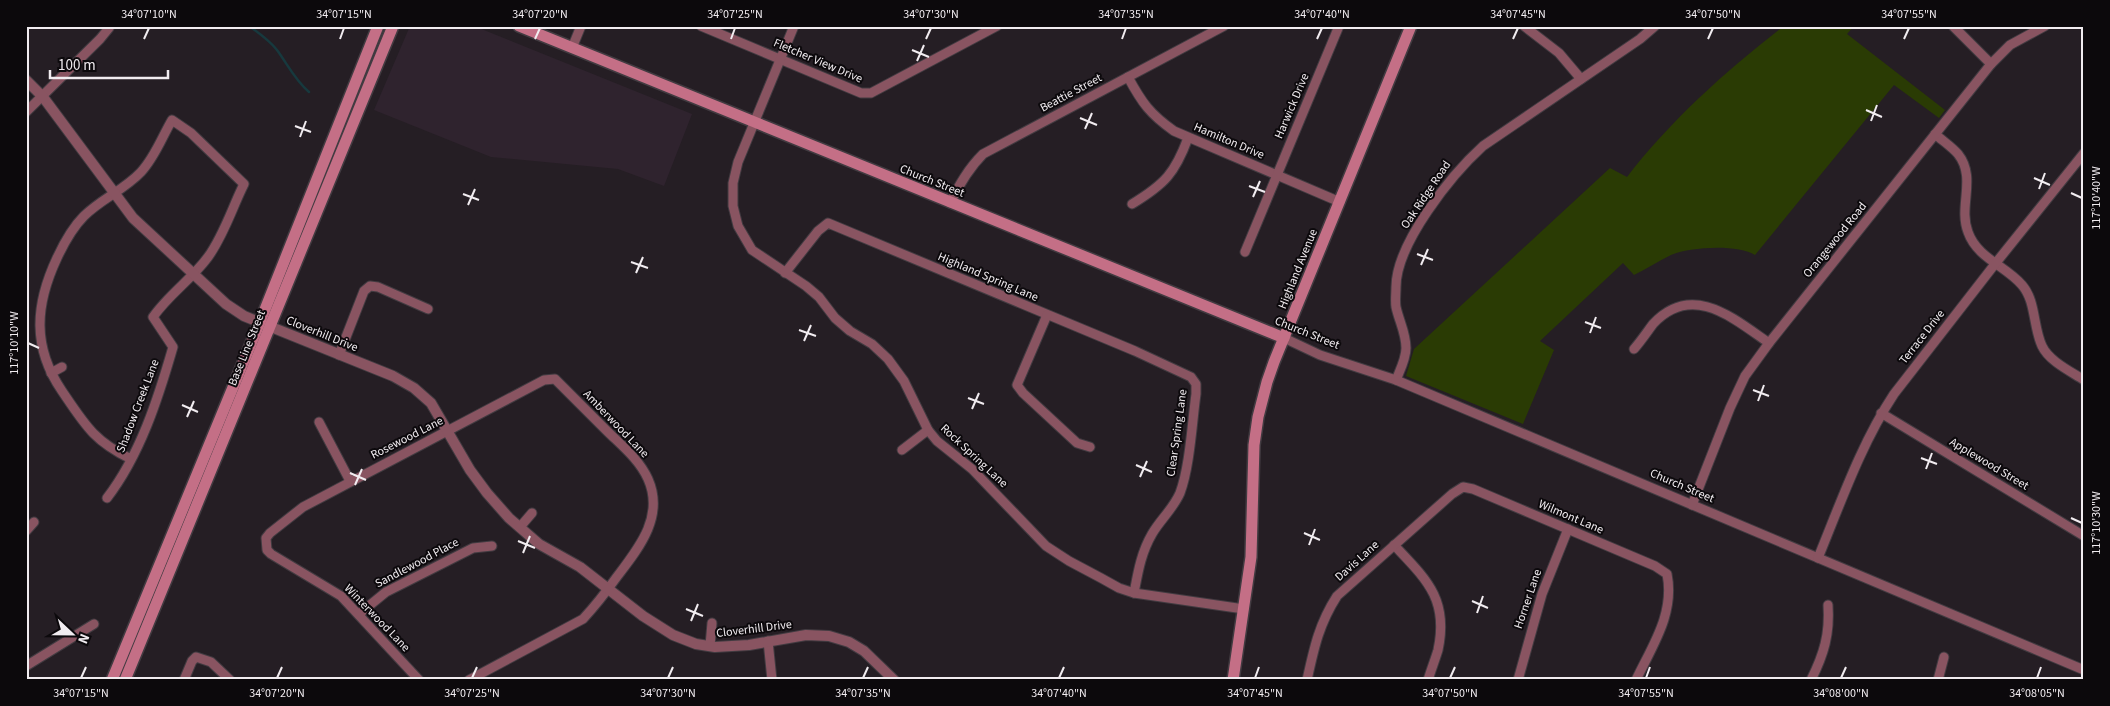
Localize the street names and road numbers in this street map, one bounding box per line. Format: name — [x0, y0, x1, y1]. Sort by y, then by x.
street label: Fletcher View Drive — [771, 35, 865, 87]
street label: Beattie Street — [1037, 70, 1105, 116]
street label: Harwick Drive — [1271, 71, 1313, 141]
street label: Hamilton Drive — [1191, 118, 1267, 164]
street label: Oak Ridge Road — [1397, 158, 1455, 232]
street label: Church Street — [897, 160, 967, 202]
street label: Orangewood Road — [1799, 199, 1871, 281]
street label: Highland Avenue — [1274, 226, 1322, 312]
street label: Highland Spring Lane — [935, 248, 1041, 306]
street label: Terrace Drive — [1895, 306, 1949, 368]
street label: Base Line Street — [224, 308, 270, 388]
street label: Cloverhill Drive — [284, 312, 360, 356]
street label: Church Street — [1272, 312, 1342, 354]
street label: Shadow Creek Lane — [112, 357, 164, 455]
street label: Amberwood Lane — [579, 386, 653, 462]
street label: Clear Spring Lane — [1162, 388, 1192, 478]
street label: Rosewood Lane — [368, 412, 446, 464]
street label: Rock Spring Lane — [937, 420, 1012, 492]
street label: Applewood Street — [1946, 434, 2032, 494]
street label: Church Street — [1647, 465, 1717, 507]
street label: Wilmont Lane — [1536, 496, 1606, 538]
street label: Sandlewood Place — [372, 534, 462, 592]
street label: Davis Lane — [1331, 537, 1383, 585]
street label: Horner Lane — [1510, 567, 1546, 631]
street label: Winterwood Lane — [340, 580, 414, 656]
street label: Cloverhill Drive — [715, 616, 793, 642]

